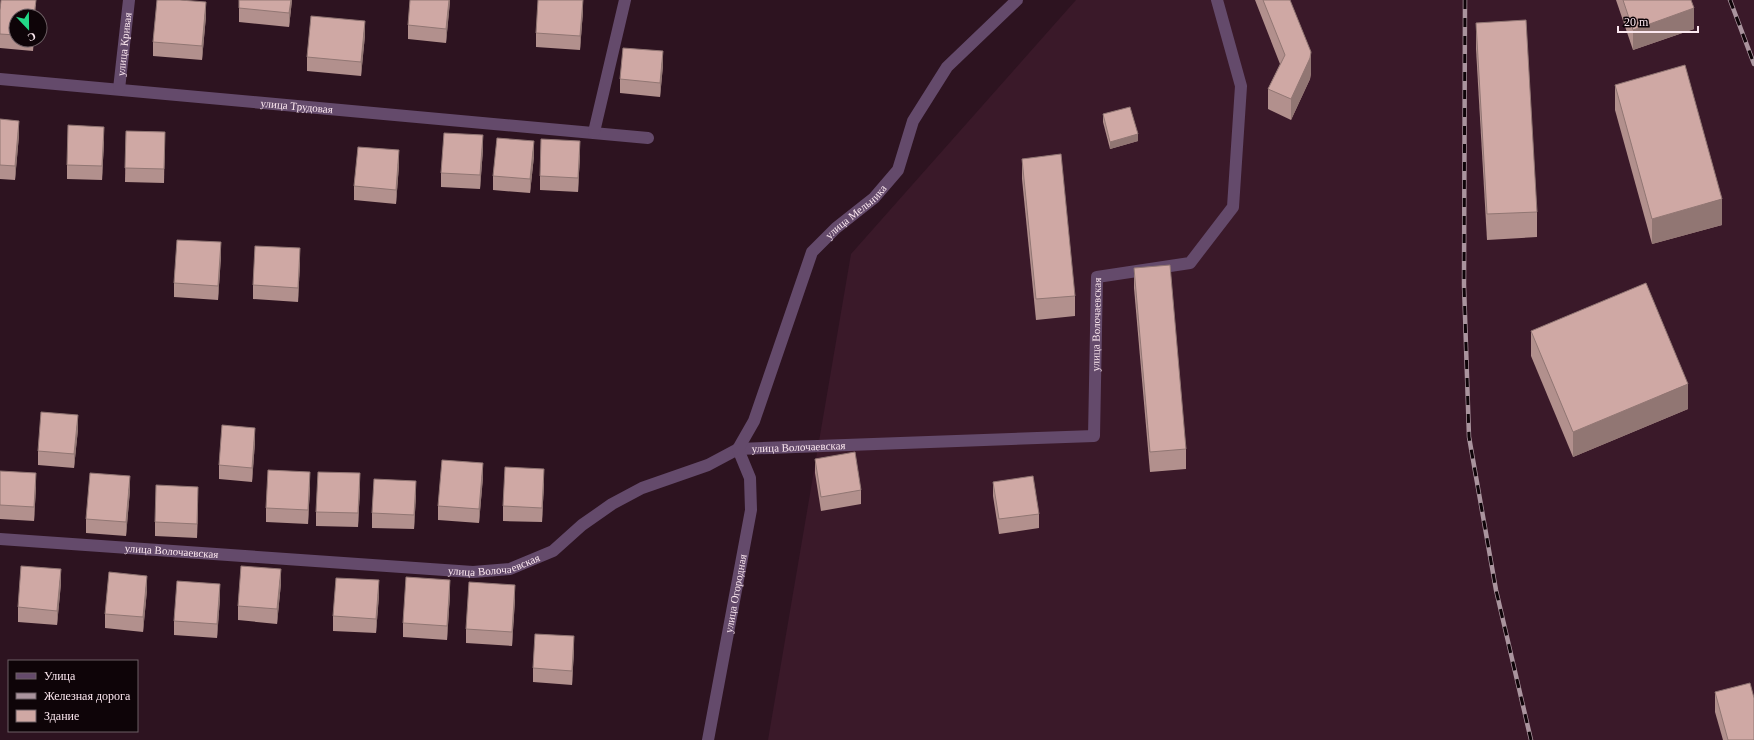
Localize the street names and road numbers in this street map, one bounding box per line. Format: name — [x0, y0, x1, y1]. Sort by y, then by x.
street label: улица Кривая — [115, 12, 134, 77]
street label: улица Трудовая — [260, 97, 333, 115]
street label: улица Мельника — [823, 182, 889, 241]
street label: улица Волочаевская — [1089, 278, 1103, 372]
street label: улица Волочаевская — [751, 439, 846, 454]
street label: улица Волочаевская — [124, 542, 219, 560]
street label: улица Волочаевская — [448, 551, 542, 578]
street label: улица Огородная — [722, 553, 749, 634]

